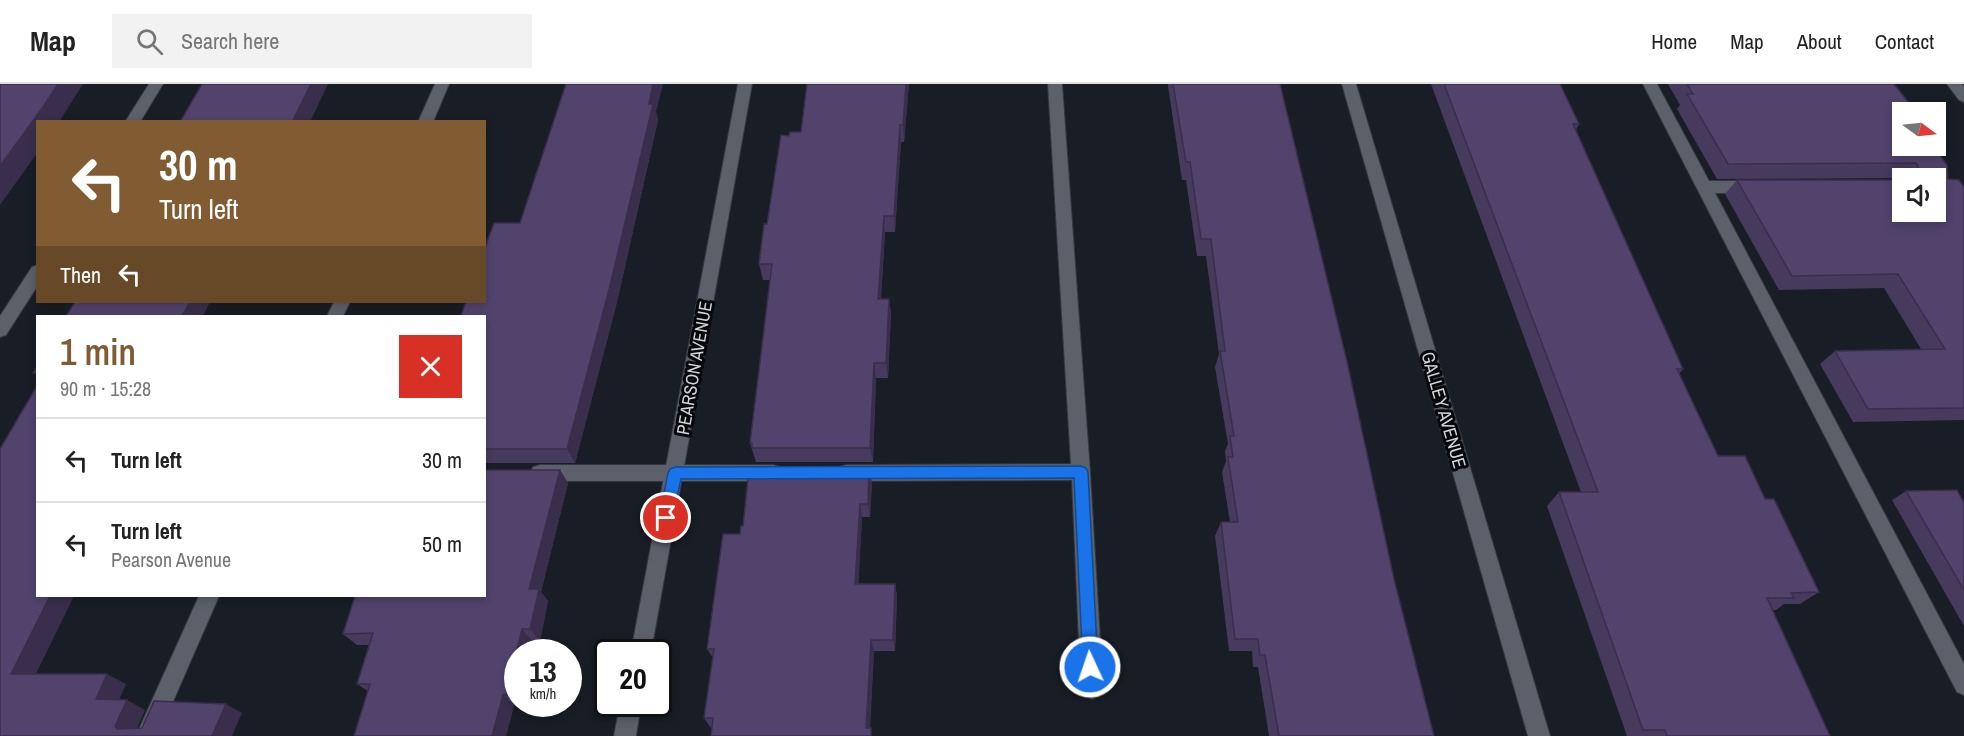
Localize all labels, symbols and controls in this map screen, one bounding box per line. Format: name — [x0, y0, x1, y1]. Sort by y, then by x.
search box — [112, 14, 532, 68]
text: Map — [30, 22, 76, 60]
icon: search — [133, 25, 166, 58]
text: Search here — [181, 26, 279, 56]
text: Home — [1651, 27, 1697, 56]
text: Map — [1730, 27, 1764, 56]
text: About — [1797, 27, 1842, 56]
text: Contact — [1875, 27, 1934, 56]
north arrow — [1892, 102, 1946, 156]
map controls — [1892, 102, 1946, 222]
text: 30 m — [159, 137, 238, 193]
icon: left — [60, 144, 138, 222]
button: sound — [1892, 168, 1946, 222]
text: Turn left — [159, 191, 238, 227]
icon: left — [113, 258, 146, 291]
text: Then — [60, 260, 101, 290]
street label: PEARSON AVENUE — [670, 299, 718, 437]
text: 1 min — [60, 328, 136, 376]
button: close — [399, 335, 462, 398]
street label: GALLEY AVENUE — [1415, 349, 1473, 471]
text: 90 m · 15:28 — [60, 375, 151, 402]
icon: left — [60, 444, 93, 477]
text: Turn left — [111, 445, 182, 475]
text: 30 m — [422, 445, 462, 475]
pin — [640, 492, 691, 543]
icon: arrive — [649, 501, 682, 534]
text: Turn left — [111, 516, 182, 546]
icon: left — [60, 528, 93, 561]
text: 50 m — [422, 529, 462, 559]
text: Pearson Avenue — [111, 546, 231, 573]
position arrow — [1058, 635, 1122, 699]
speed limit sign: 20 — [594, 639, 672, 717]
text: 13 — [529, 651, 557, 691]
text: km/h — [530, 683, 556, 704]

